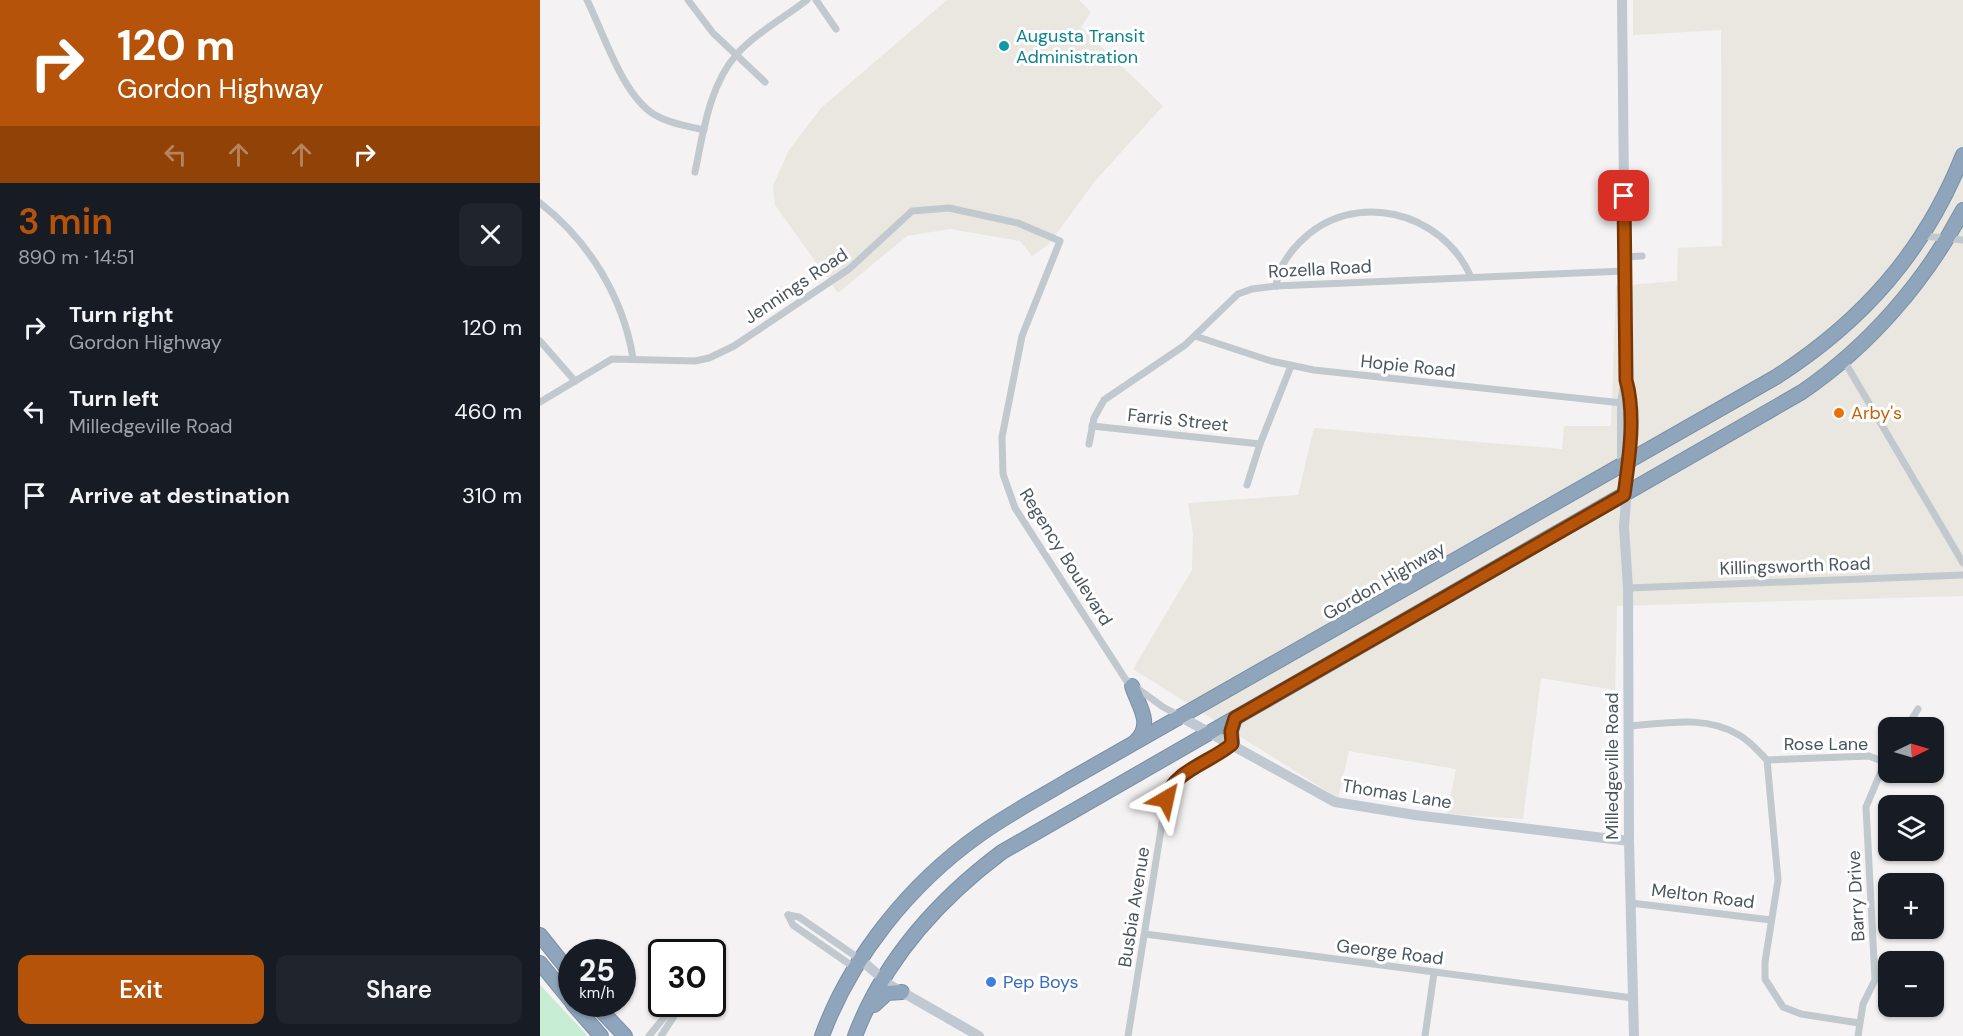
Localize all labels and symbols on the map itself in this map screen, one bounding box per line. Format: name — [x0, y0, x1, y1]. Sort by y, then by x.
place label: Augusta Transit Administration — [1016, 24, 1145, 69]
marker: Augusta Transit Administration — [997, 39, 1011, 53]
pin — [1598, 170, 1649, 221]
street label: Jennings Road — [739, 242, 853, 330]
street label: Rozella Road — [1268, 254, 1372, 284]
street label: Hopie Road — [1359, 349, 1457, 383]
place label: Arby's — [1851, 401, 1902, 425]
street label: Farris Street — [1126, 403, 1230, 437]
marker: Arby's — [1832, 406, 1846, 420]
street label: Regency Boulevard — [1014, 484, 1118, 630]
street label: Gordon Highway — [1318, 536, 1450, 626]
street label: Killingsworth Road — [1719, 551, 1871, 581]
street label: Milledgeville Road — [1600, 692, 1624, 840]
north arrow — [1878, 717, 1944, 783]
street label: Rose Lane — [1784, 732, 1868, 756]
position arrow — [1134, 767, 1198, 831]
street label: Thomas Lane — [1340, 773, 1454, 815]
street label: Busbia Avenue — [1113, 845, 1155, 969]
street label: Barry Drive — [1842, 850, 1870, 942]
street label: Melton Road — [1650, 878, 1756, 914]
street label: George Road — [1335, 934, 1445, 970]
speed limit sign: 30 — [648, 939, 726, 1017]
place label: Pep Boys — [1003, 970, 1079, 994]
marker: Pep Boys — [984, 975, 998, 989]

